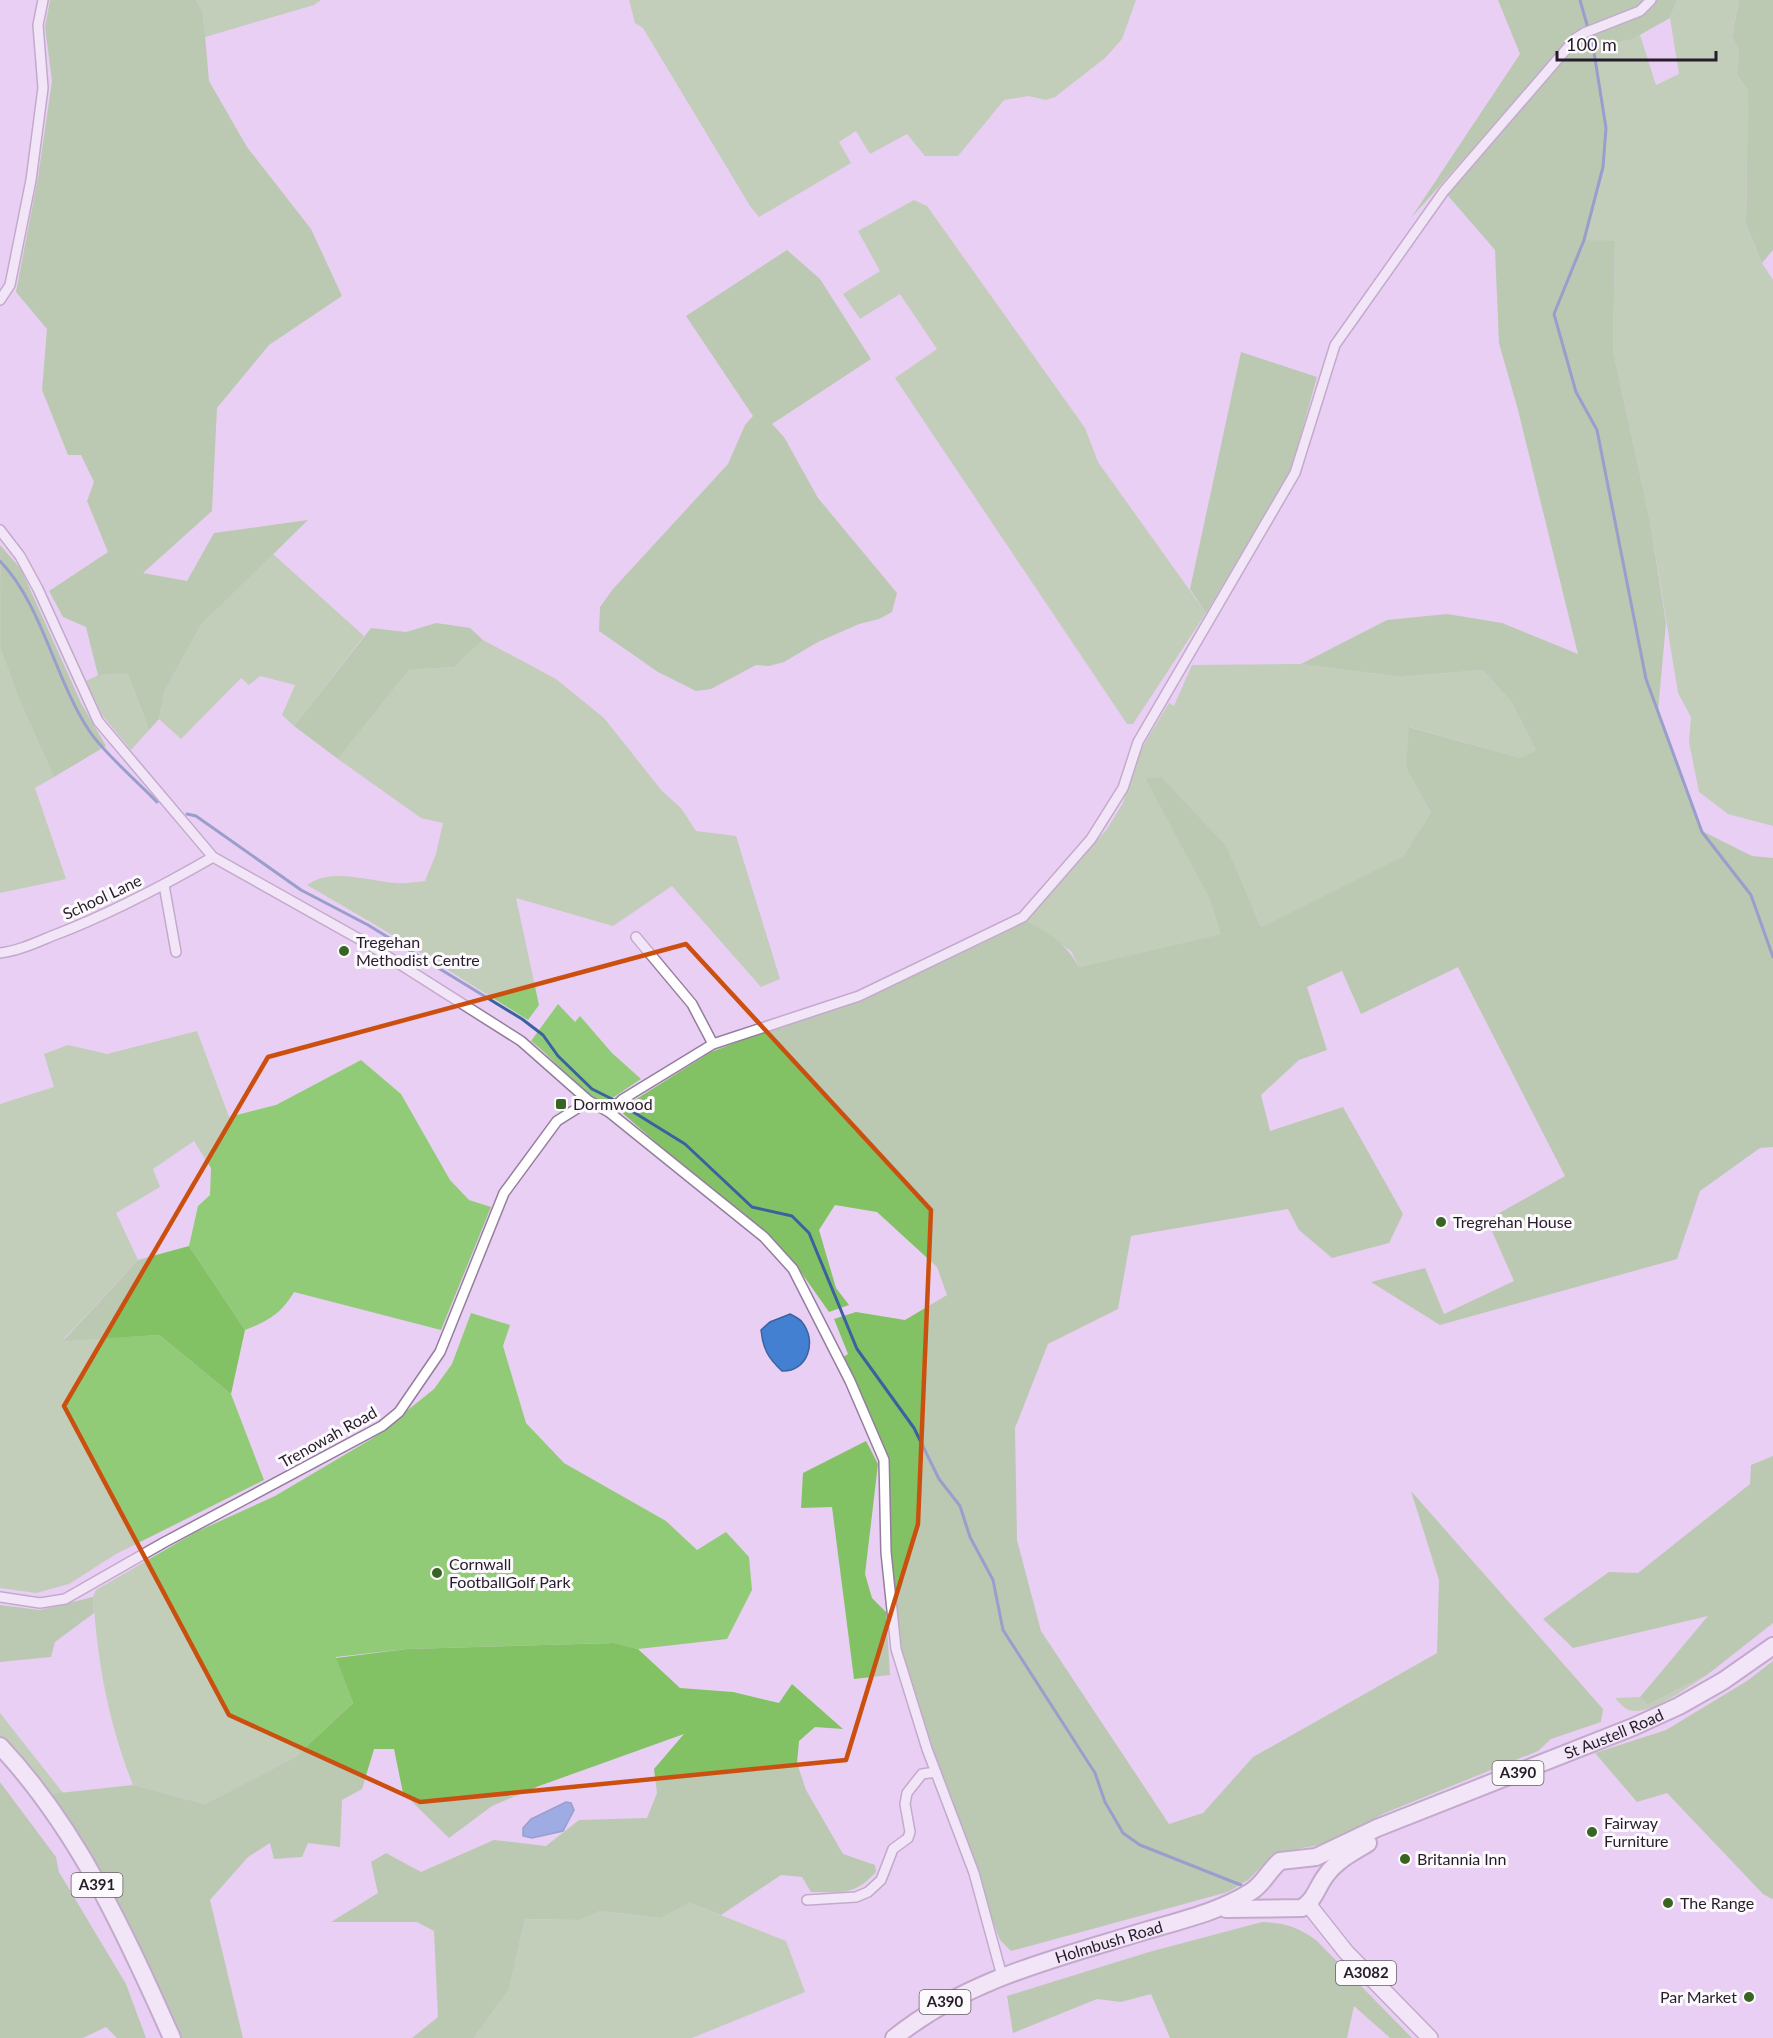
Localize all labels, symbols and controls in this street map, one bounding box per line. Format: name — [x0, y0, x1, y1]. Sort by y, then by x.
scale bar — [1557, 24, 1716, 62]
text: 100 m — [1566, 33, 1617, 55]
street label: School Lane — [59, 870, 144, 923]
place label: Tregehan Methodist Centre — [356, 932, 480, 969]
marker: Tregehan Methodist Centre — [337, 944, 351, 958]
place label: Dormwood — [573, 1094, 653, 1113]
marker: Dormwood — [554, 1097, 568, 1111]
place label: Tregrehan House — [1453, 1212, 1572, 1231]
marker: Tregrehan House — [1434, 1215, 1448, 1229]
street label: Trenowah Road — [276, 1402, 380, 1471]
place label: Cornwall FootballGolf Park — [449, 1554, 571, 1591]
marker: Cornwall FootballGolf Park — [430, 1566, 444, 1580]
street label: St Austell Road — [1561, 1705, 1666, 1762]
road number: A390 — [1492, 1761, 1544, 1785]
place label: Fairway Furniture — [1604, 1813, 1669, 1850]
marker: Fairway Furniture — [1585, 1825, 1599, 1839]
place label: Britannia Inn — [1417, 1849, 1506, 1868]
marker: Britannia Inn — [1398, 1852, 1412, 1866]
road number: A391 — [72, 1873, 122, 1897]
place label: The Range — [1680, 1893, 1754, 1912]
marker: The Range — [1661, 1896, 1675, 1910]
street label: Holmbush Road — [1053, 1916, 1165, 1967]
road number: A3082 — [1336, 1961, 1396, 1985]
place label: Par Market — [1660, 1987, 1737, 2006]
road number: A390 — [920, 1990, 970, 2014]
marker: Par Market — [1742, 1990, 1756, 2004]

